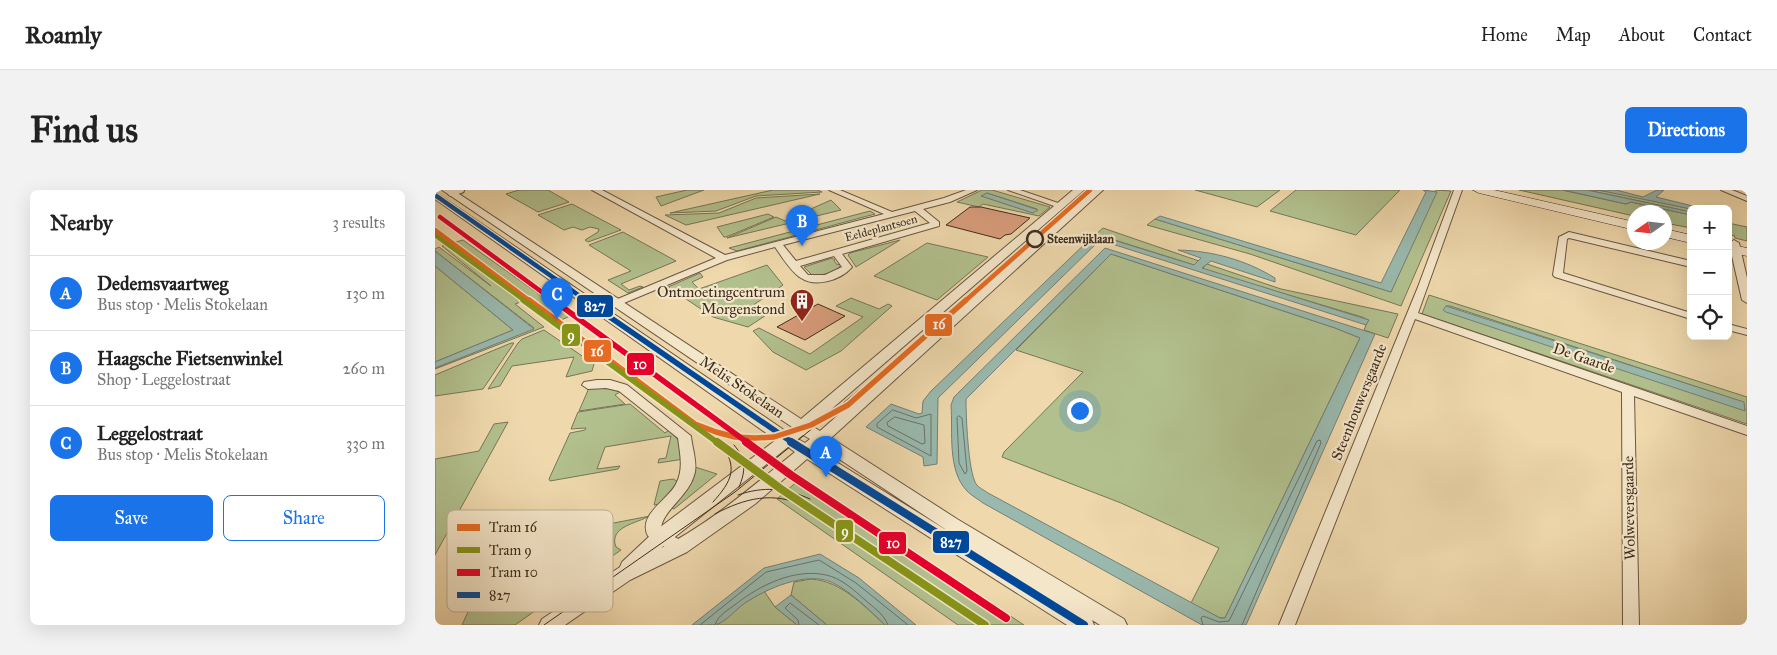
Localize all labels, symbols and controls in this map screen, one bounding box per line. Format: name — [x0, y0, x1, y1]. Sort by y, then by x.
text: Roamly — [25, 20, 102, 50]
text: Home — [1481, 24, 1528, 46]
text: Map — [1556, 24, 1591, 46]
text: About — [1619, 24, 1665, 46]
text: Contact — [1693, 24, 1752, 46]
button: Directions — [1625, 107, 1747, 153]
text: Find us — [30, 109, 138, 152]
pin: B — [786, 205, 818, 246]
north arrow — [1627, 205, 1672, 250]
map controls — [1687, 205, 1732, 340]
button: + — [1687, 205, 1732, 250]
text: Nearby — [50, 210, 113, 236]
street label: Eeldeplantsoen — [843, 211, 919, 244]
text: 3 results — [332, 213, 385, 232]
marker: Steenwijklaan — [1026, 230, 1044, 248]
place label: Steenwijklaan — [1047, 232, 1115, 247]
button: − — [1687, 250, 1732, 295]
text: Dedemsvaartweg — [97, 272, 228, 295]
pin: C — [541, 278, 573, 319]
place label: Ontmoetingcentrum Morgenstond — [657, 283, 785, 318]
text: A — [61, 284, 71, 303]
text: 130 m — [346, 284, 385, 303]
building icon: Ontmoetingcentrum Morgenstond — [789, 288, 815, 322]
line badge: 827 — [576, 294, 614, 318]
text: Bus stop · Melis Stokelaan — [97, 295, 268, 314]
button: locate — [1687, 295, 1732, 340]
text: 827 — [584, 298, 606, 315]
line badge: 16 — [924, 313, 953, 337]
text: 16 — [933, 316, 946, 333]
line badge: 9 — [561, 323, 581, 347]
text: 9 — [567, 327, 575, 345]
line badge: 16 — [583, 339, 612, 363]
street label: De Gaarde — [1551, 339, 1617, 377]
street label: Steenhouwersgaarde — [1327, 341, 1391, 463]
text: 16 — [591, 343, 604, 360]
text: Haagsche Fietsenwinkel — [97, 347, 283, 370]
line badge: 10 — [626, 352, 655, 376]
street label: Melis Stokelaan — [696, 352, 788, 422]
text: 10 — [633, 356, 647, 373]
text: B — [61, 359, 71, 378]
text: 260 m — [343, 359, 385, 378]
text: Shop · Leggelostraat — [97, 370, 231, 389]
your location — [1067, 398, 1093, 424]
text: Leggelostraat — [97, 422, 203, 445]
text: C — [61, 434, 71, 453]
text: 330 m — [346, 434, 385, 453]
pin: A — [810, 436, 842, 477]
text: Bus stop · Melis Stokelaan — [97, 445, 268, 464]
street label: Wolweversgaarde — [1619, 456, 1639, 560]
button: Save — [50, 495, 213, 541]
button: Share — [223, 495, 385, 541]
legend — [447, 510, 613, 612]
text: Tram 16 — [489, 519, 538, 536]
line badge: 9 — [835, 519, 854, 543]
text: 9 — [841, 523, 849, 541]
line badge: 827 — [932, 530, 970, 554]
line badge: 10 — [878, 531, 907, 555]
text: 827 — [940, 534, 962, 551]
text: 10 — [886, 535, 900, 552]
text: Tram 9 — [489, 542, 532, 559]
text: Tram 10 — [489, 564, 538, 581]
text: 827 — [489, 587, 510, 604]

